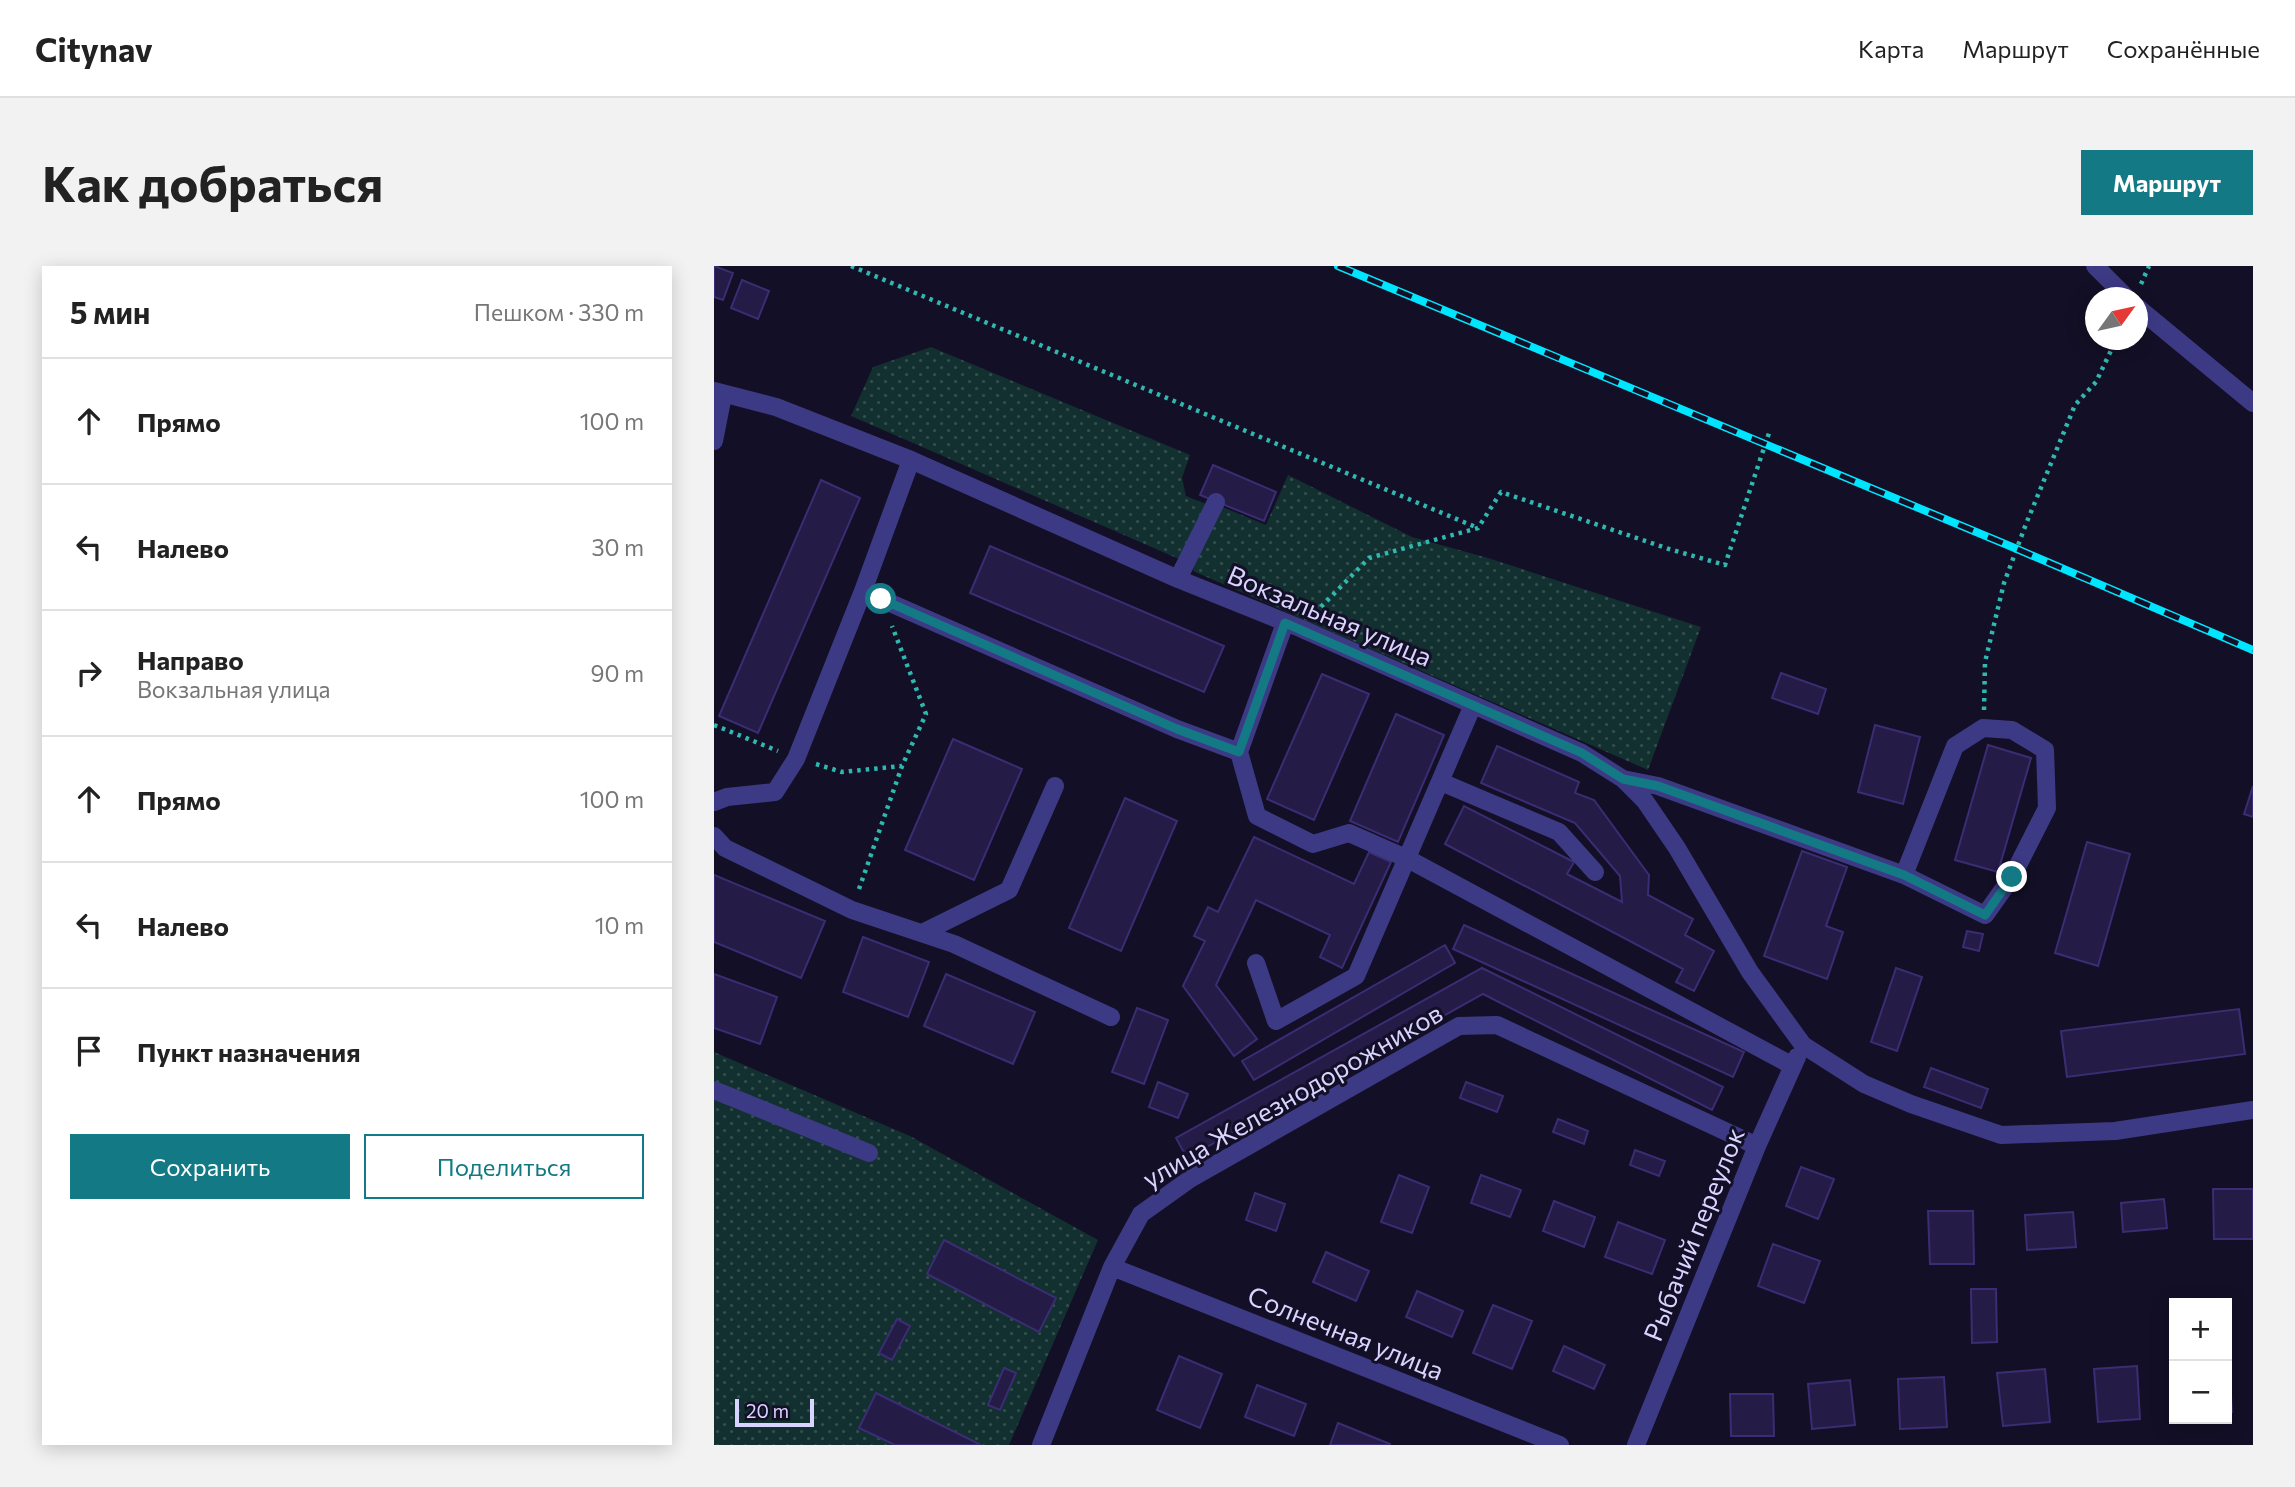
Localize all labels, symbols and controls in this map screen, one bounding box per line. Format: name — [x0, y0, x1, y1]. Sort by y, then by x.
text: Citynav — [35, 28, 153, 69]
text: Карта — [1858, 34, 1924, 63]
text: Маршрут — [1962, 34, 2069, 63]
text: Сохранённые — [2107, 34, 2260, 63]
button: Маршрут — [2081, 150, 2253, 215]
text: Как добраться — [42, 152, 383, 212]
north arrow — [2085, 287, 2148, 350]
text: 5 мин — [70, 293, 150, 330]
text: Пешком · 330 m — [474, 298, 644, 326]
icon: ahead — [70, 402, 108, 440]
text: Прямо — [137, 406, 221, 437]
text: 100 m — [580, 407, 644, 435]
icon: left — [70, 528, 108, 566]
text: Налево — [137, 532, 229, 563]
text: 30 m — [591, 533, 644, 561]
street label: Вокзальная улица — [1223, 558, 1437, 672]
route start — [865, 583, 896, 614]
text: Направо — [137, 644, 244, 675]
icon: right — [70, 654, 108, 692]
text: 90 m — [591, 659, 644, 687]
text: Вокзальная улица — [137, 675, 330, 703]
icon: ahead — [70, 780, 108, 818]
text: Прямо — [137, 784, 221, 815]
text: 100 m — [580, 785, 644, 813]
route end — [1996, 861, 2027, 892]
icon: left — [70, 906, 108, 944]
text: Налево — [137, 910, 229, 941]
text: 10 m — [595, 911, 644, 939]
street label: улица Железнодорожников — [1137, 996, 1447, 1194]
icon: arrive — [70, 1032, 108, 1070]
text: Пункт назначения — [137, 1036, 361, 1067]
street label: Рыбачий переулок — [1636, 1123, 1750, 1345]
button: Сохранить — [70, 1134, 350, 1199]
button: Поделиться — [364, 1134, 644, 1199]
street label: Солнечная улица — [1244, 1279, 1448, 1385]
map controls — [2169, 1298, 2232, 1424]
button: + — [2169, 1298, 2232, 1361]
button: − — [2169, 1361, 2232, 1424]
scale bar — [735, 1396, 814, 1428]
text: 20 m — [746, 1399, 789, 1422]

